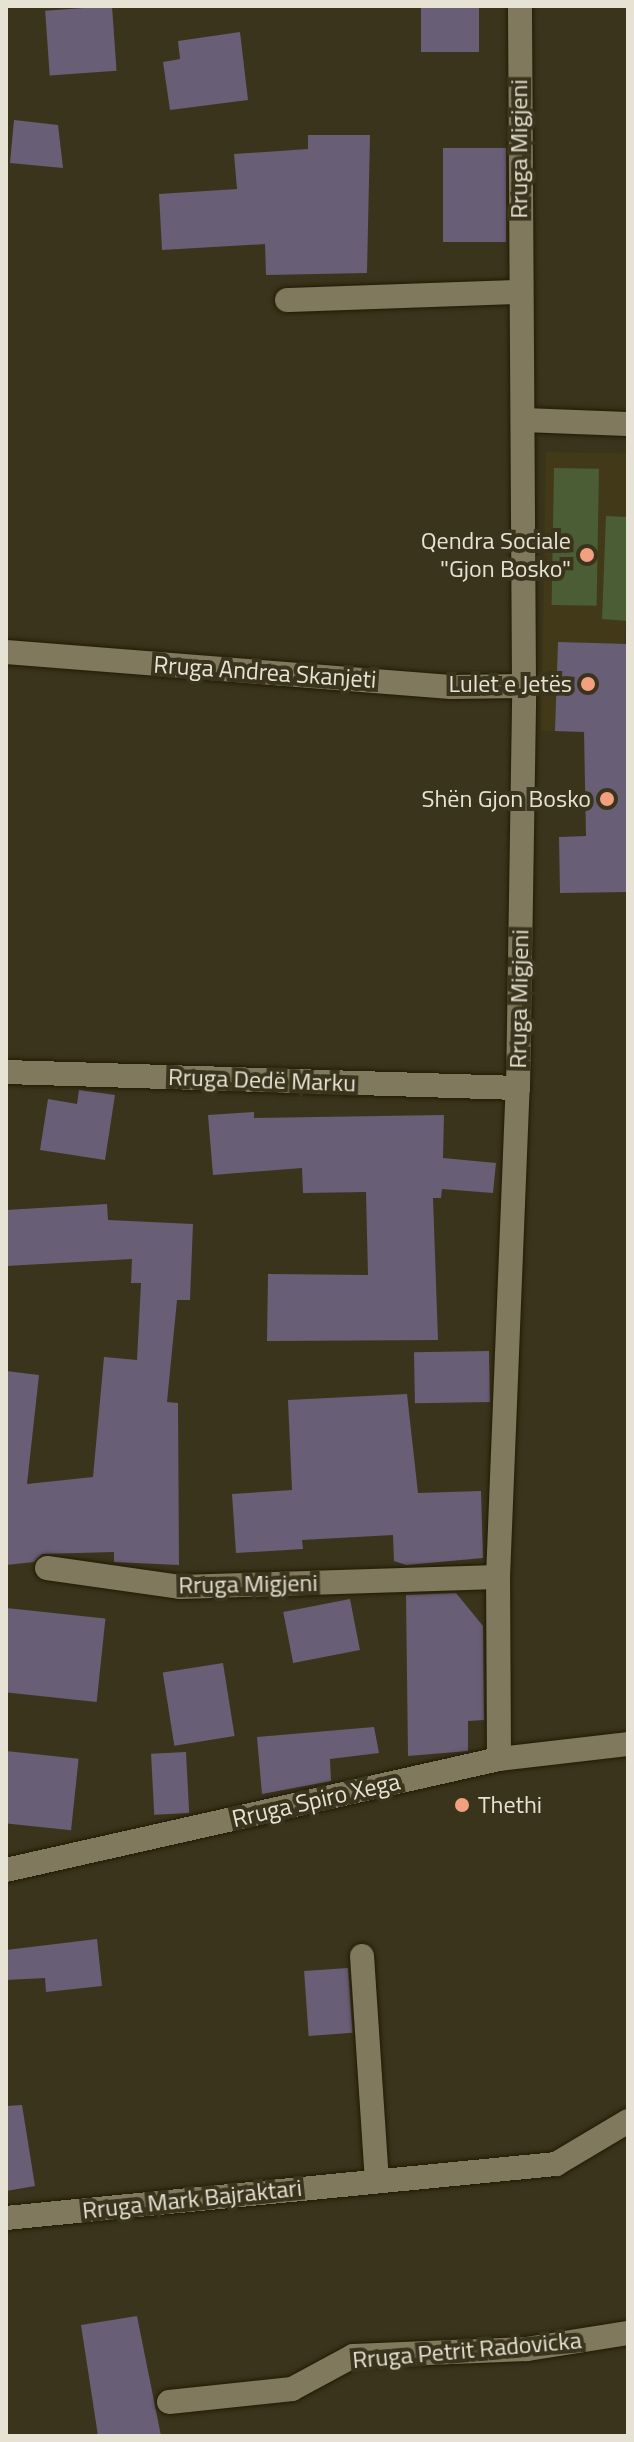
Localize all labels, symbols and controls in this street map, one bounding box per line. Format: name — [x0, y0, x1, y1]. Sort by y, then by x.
street label: Rruga Migjeni — [505, 79, 533, 219]
place label: Qendra Sociale "Gjon Bosko" — [421, 527, 571, 583]
marker: Qendra Sociale "Gjon Bosko" — [578, 546, 596, 564]
street label: Rruga Andrea Skanjeti — [153, 650, 377, 694]
place label: Lulet e Jetës — [449, 670, 572, 698]
marker: Lulet e Jetës — [579, 675, 597, 693]
place label: Shën Gjon Bosko — [421, 785, 591, 813]
marker: Shën Gjon Bosko — [598, 790, 616, 808]
street label: Rruga Migjeni — [503, 929, 535, 1069]
street label: Rruga Dedë Marku — [168, 1062, 356, 1098]
street label: Rruga Migjeni — [178, 1568, 318, 1600]
street label: Rruga Spiro Xega — [229, 1767, 403, 1833]
place label: Thethi — [478, 1791, 542, 1819]
marker: Thethi — [453, 1796, 471, 1814]
street label: Rruga Mark Bajraktari — [81, 2173, 303, 2225]
street label: Rruga Petrit Radovicka — [351, 2326, 583, 2374]

